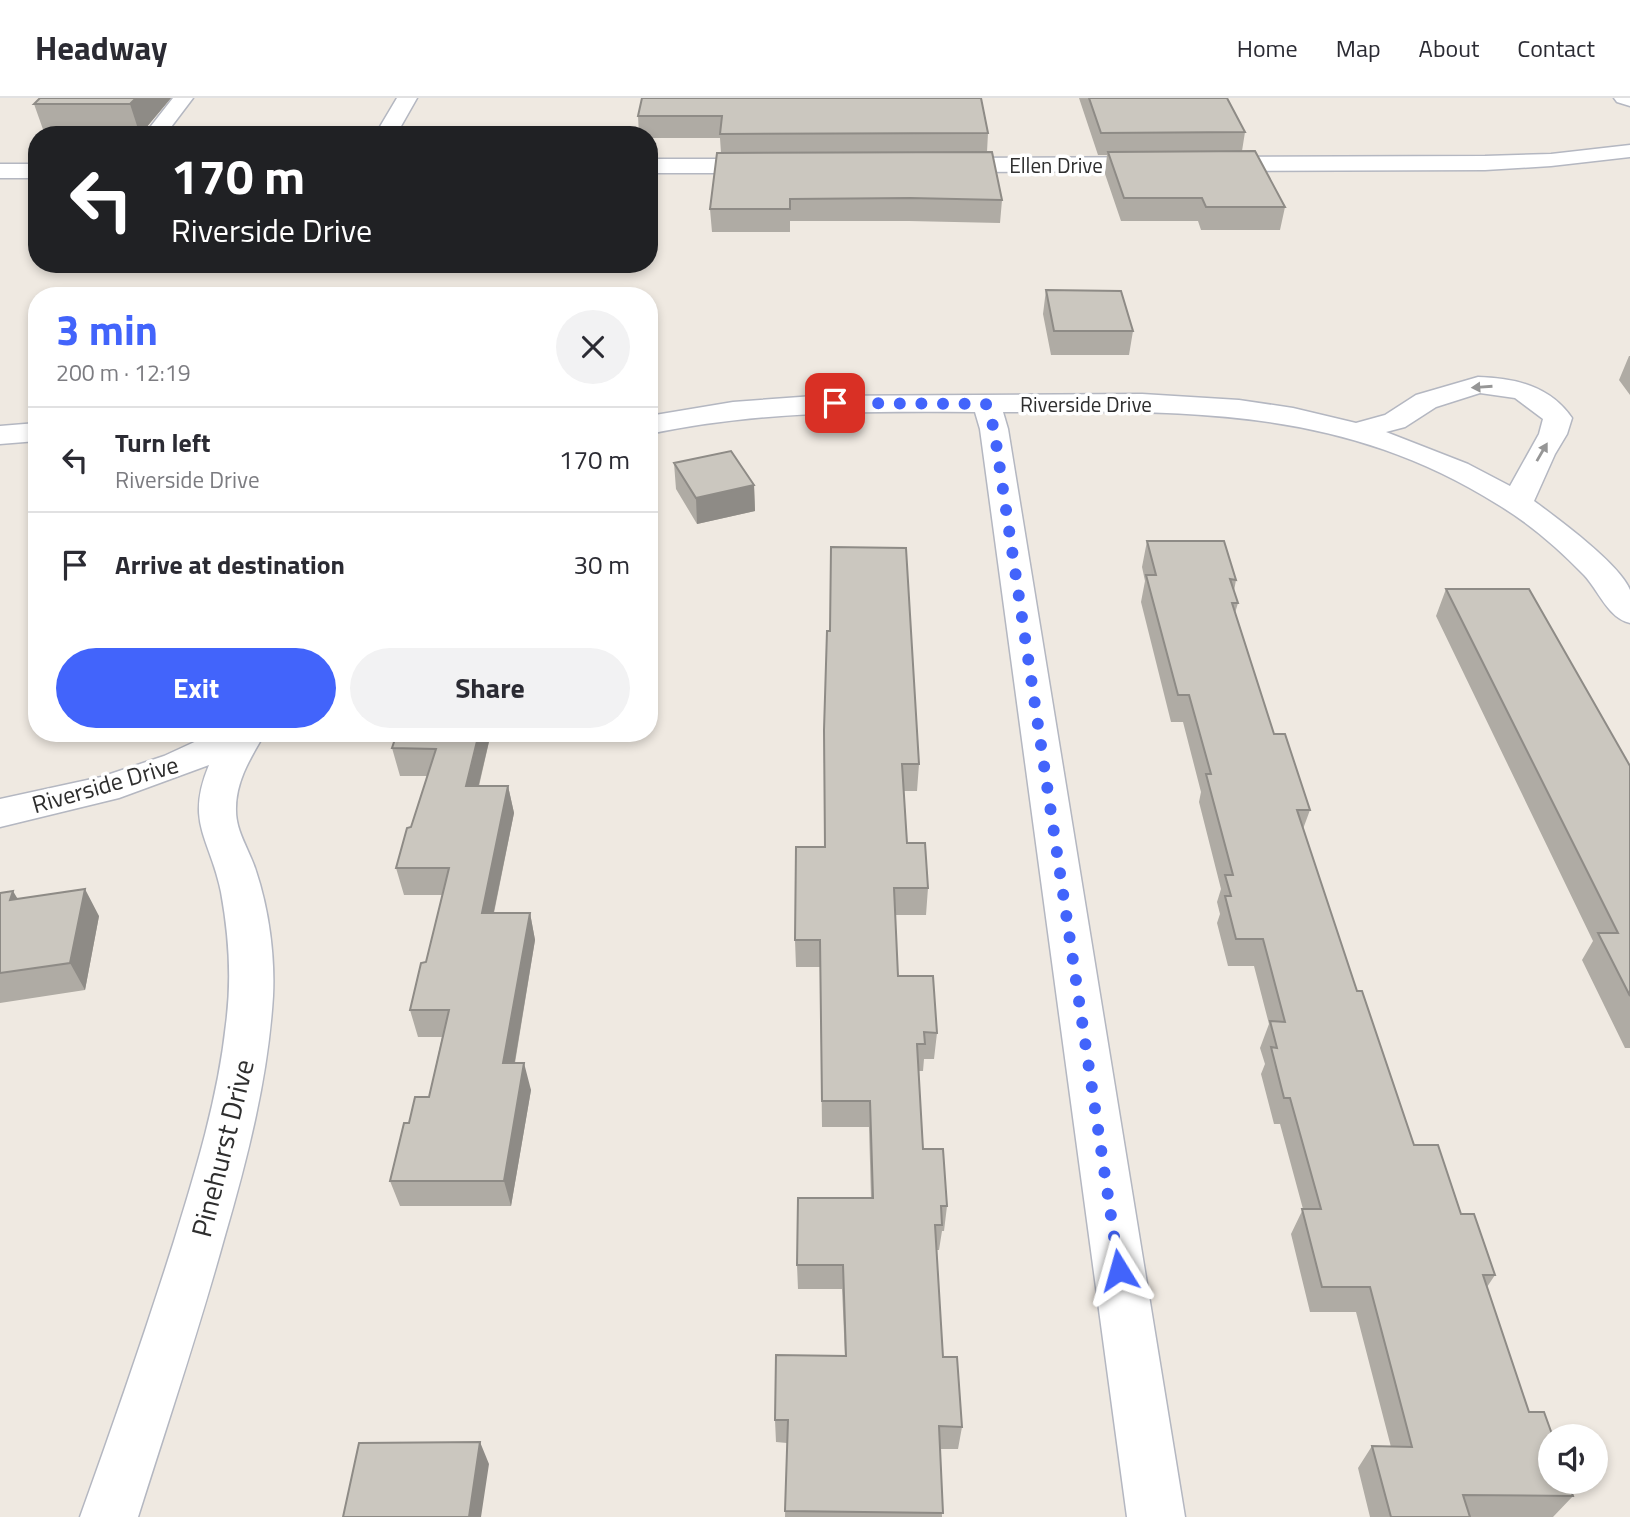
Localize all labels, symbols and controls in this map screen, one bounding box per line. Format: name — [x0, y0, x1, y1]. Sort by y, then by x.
text: Headway — [35, 23, 168, 73]
text: Home — [1237, 30, 1298, 66]
text: Map — [1336, 30, 1381, 66]
text: About — [1419, 30, 1479, 66]
text: Contact — [1517, 30, 1595, 66]
text: 170 m — [171, 138, 305, 213]
street label: Ellen Drive — [1009, 149, 1103, 181]
icon: left — [56, 154, 147, 245]
text: Riverside Drive — [171, 206, 372, 254]
text: 3 min — [56, 297, 158, 361]
button: close — [556, 310, 630, 384]
text: 200 m · 12:19 — [56, 355, 191, 390]
pin — [805, 373, 865, 433]
one-way arrow — [1471, 382, 1493, 393]
icon: arrive — [816, 384, 854, 422]
street label: Riverside Drive — [1020, 388, 1152, 420]
text: Turn left — [115, 423, 210, 462]
text: 170 m — [559, 440, 630, 479]
icon: left — [56, 441, 94, 479]
one-way arrow — [1536, 442, 1548, 461]
text: Riverside Drive — [115, 462, 260, 497]
text: Arrive at destination — [115, 545, 345, 584]
text: 30 m — [573, 545, 630, 584]
icon: arrive — [56, 546, 94, 584]
button: Exit — [56, 648, 336, 728]
button: Share — [350, 648, 630, 728]
street label: Riverside Drive — [28, 746, 182, 822]
street label: Pinehurst Drive — [179, 1055, 265, 1241]
position arrow — [1082, 1233, 1156, 1307]
map controls — [1538, 1424, 1608, 1494]
button: sound — [1538, 1424, 1608, 1494]

